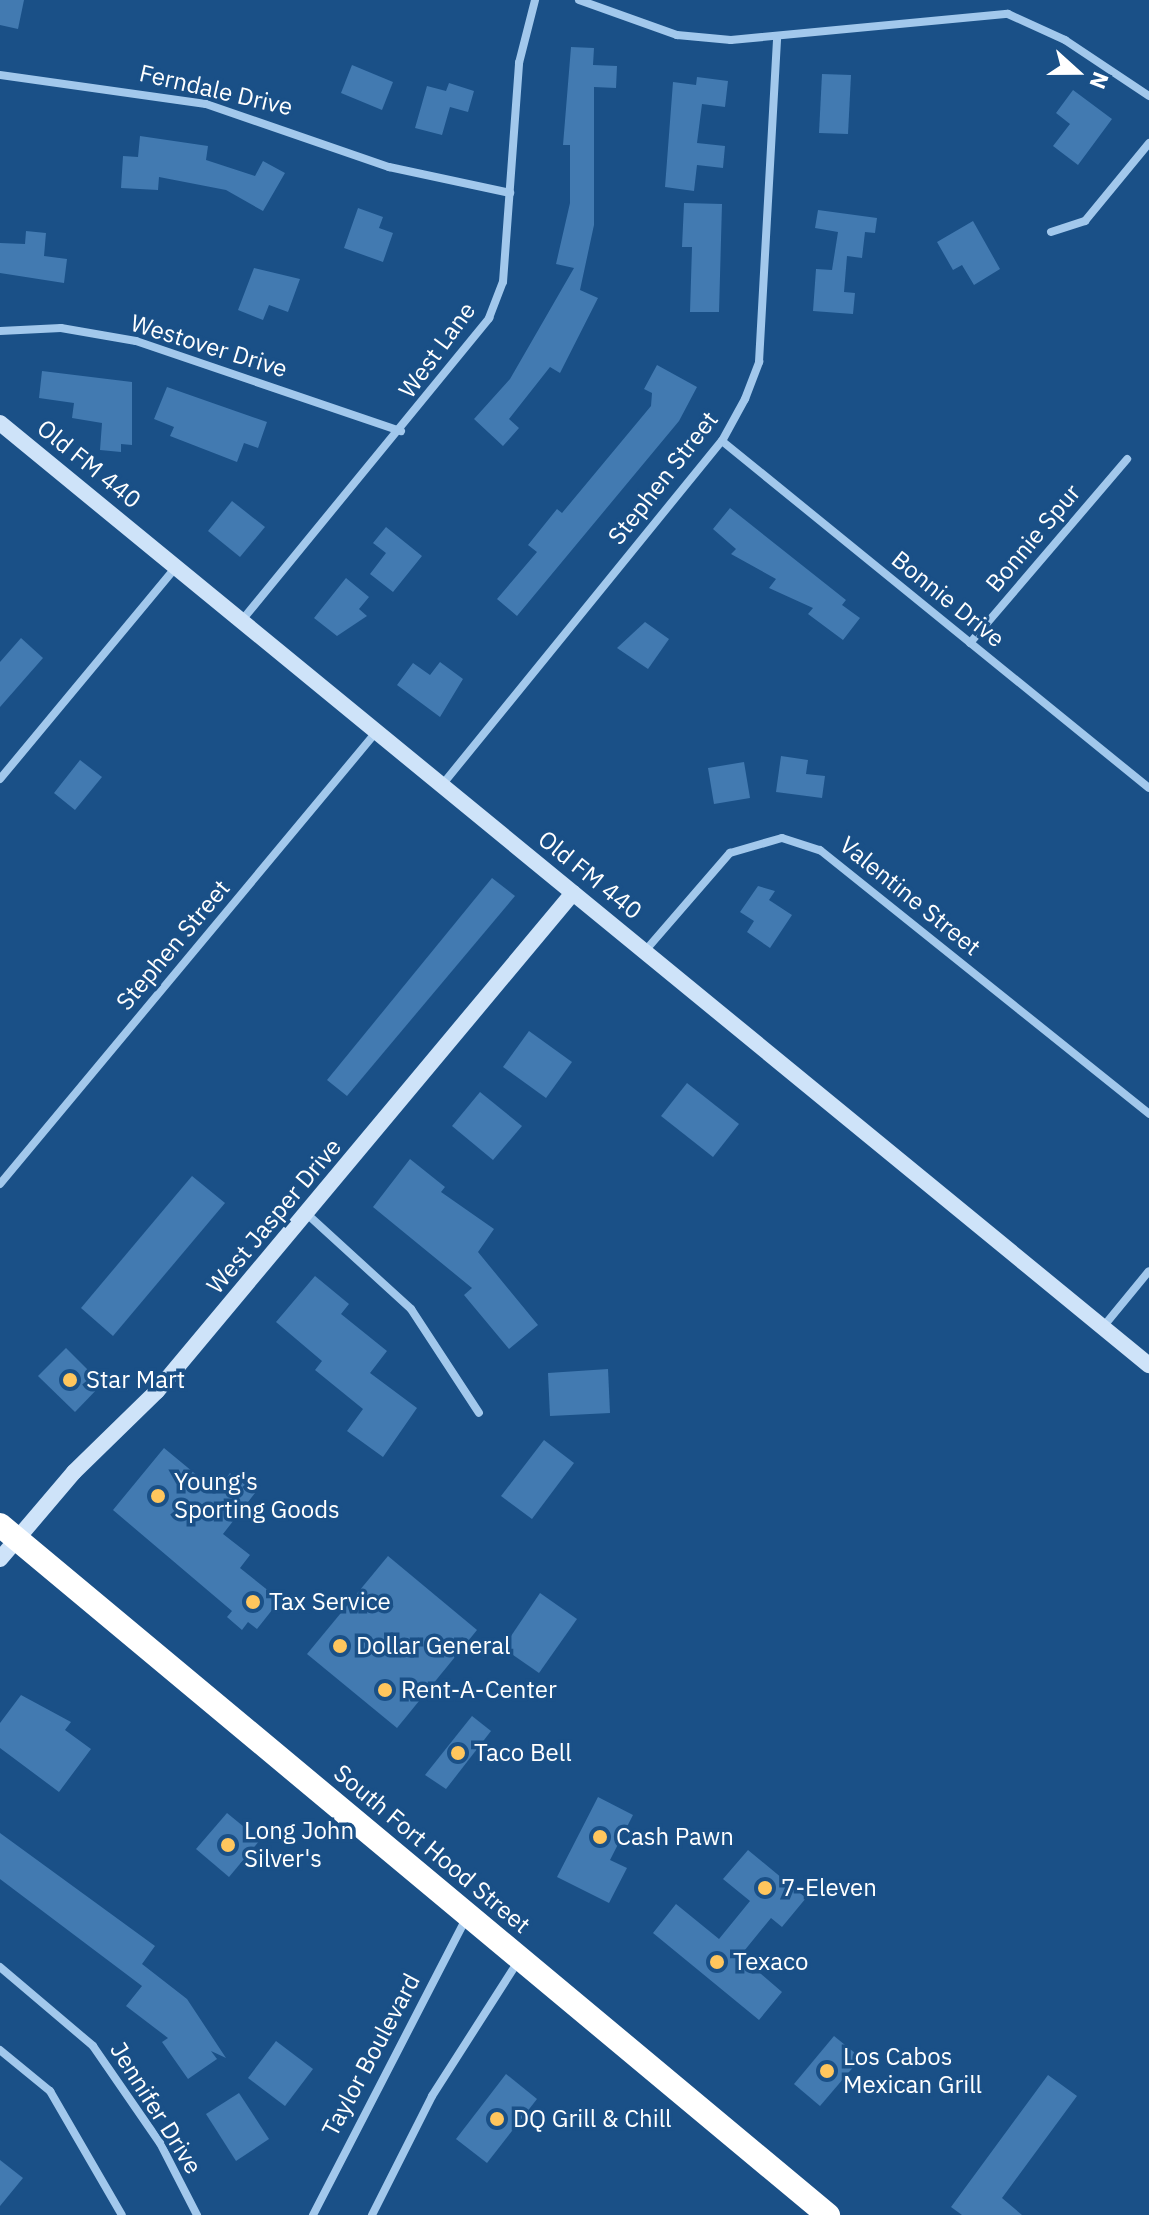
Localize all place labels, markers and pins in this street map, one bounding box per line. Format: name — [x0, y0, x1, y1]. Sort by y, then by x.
place label: Star Mart — [86, 1366, 185, 1394]
marker: Star Mart — [61, 1371, 79, 1389]
place label: Young's Sporting Goods — [174, 1468, 340, 1524]
marker: Young's Sporting Goods — [149, 1487, 167, 1505]
place label: Tax Service — [269, 1588, 391, 1616]
marker: Tax Service — [244, 1593, 262, 1611]
place label: Dollar General — [356, 1632, 510, 1660]
marker: Dollar General — [331, 1637, 349, 1655]
place label: Rent-A-Center — [401, 1676, 557, 1704]
marker: Rent-A-Center — [376, 1681, 394, 1699]
place label: Taco Bell — [474, 1739, 572, 1767]
marker: Taco Bell — [449, 1744, 467, 1762]
place label: Long John Silver's — [244, 1817, 354, 1873]
place label: Cash Pawn — [616, 1823, 734, 1851]
marker: Cash Pawn — [591, 1828, 609, 1846]
marker: Long John Silver's — [219, 1836, 237, 1854]
place label: 7-Eleven — [781, 1874, 877, 1902]
marker: 7-Eleven — [756, 1879, 774, 1897]
place label: Texaco — [733, 1948, 808, 1976]
marker: Texaco — [708, 1953, 726, 1971]
place label: Los Cabos Mexican Grill — [843, 2043, 982, 2099]
marker: Los Cabos Mexican Grill — [818, 2062, 836, 2080]
place label: DQ Grill & Chill — [513, 2105, 672, 2133]
marker: DQ Grill & Chill — [488, 2110, 506, 2128]

